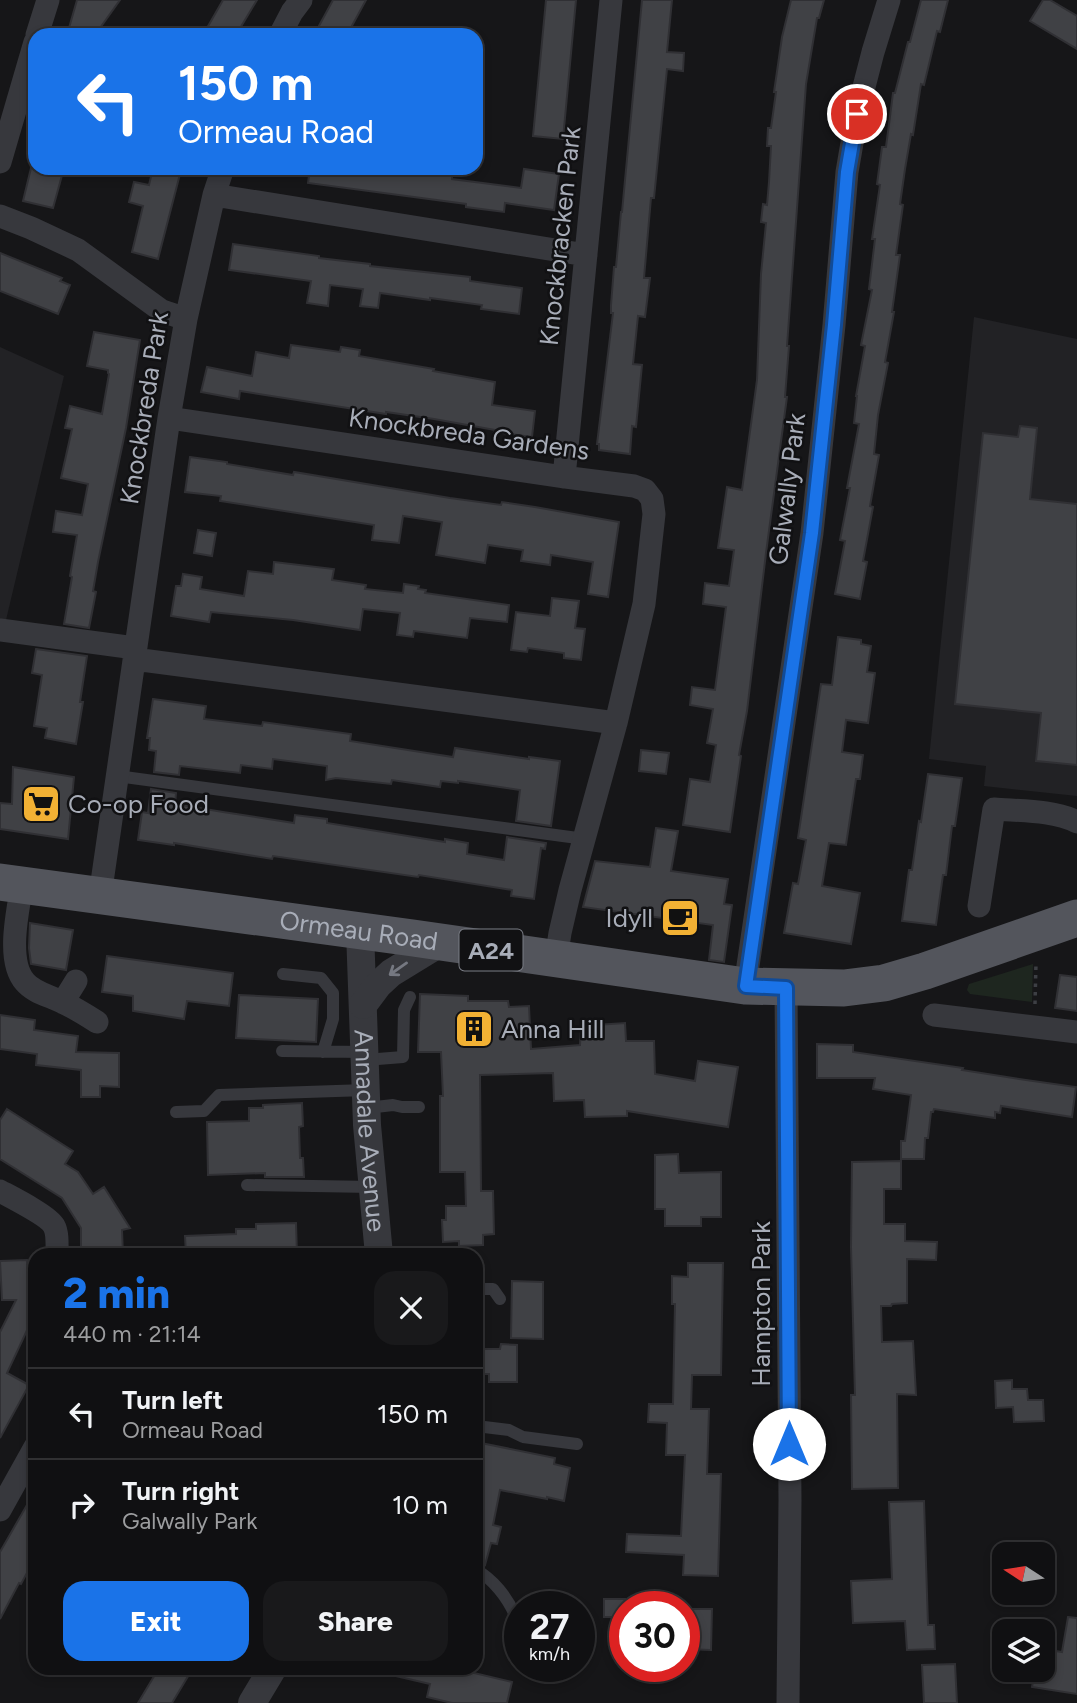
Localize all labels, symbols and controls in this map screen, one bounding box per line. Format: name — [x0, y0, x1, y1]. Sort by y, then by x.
text: 150 m — [178, 53, 313, 112]
icon: left — [63, 56, 154, 147]
pin — [827, 84, 887, 144]
icon: arrive — [838, 95, 876, 133]
text: Ormeau Road — [178, 113, 374, 151]
street label: Knockbracken Park — [533, 124, 587, 347]
street label: Knockbreda Park — [113, 309, 175, 507]
street label: Knockbreda Gardens — [346, 401, 592, 467]
street label: Galwally Park — [762, 411, 812, 567]
supermarket icon: Co-op Food — [20, 783, 62, 825]
place label: Co-op Food — [68, 788, 209, 820]
cafe icon: Idyll — [659, 897, 701, 939]
place label: Idyll — [606, 902, 653, 934]
street label: Ormeau Road — [278, 904, 440, 957]
road number: A24 — [460, 930, 522, 970]
one-way arrow — [388, 962, 408, 976]
building icon: Anna Hill — [453, 1008, 495, 1050]
place label: Anna Hill — [501, 1013, 604, 1045]
street label: Annadale Avenue — [348, 1029, 393, 1233]
street label: Hampton Park — [745, 1221, 777, 1387]
text: 2 min — [63, 1268, 170, 1319]
button: close — [374, 1271, 448, 1345]
text: 440 m · 21:14 — [63, 1320, 201, 1348]
text: Turn left — [122, 1384, 223, 1416]
icon: left — [63, 1395, 101, 1433]
text: 150 m — [377, 1398, 448, 1430]
position arrow — [752, 1407, 826, 1481]
text: Ormeau Road — [122, 1416, 263, 1444]
text: Turn right — [122, 1475, 239, 1507]
icon: right — [63, 1486, 101, 1524]
text: 10 m — [392, 1489, 448, 1521]
text: Galwally Park — [122, 1507, 257, 1535]
north arrow — [992, 1542, 1055, 1605]
map controls — [992, 1542, 1055, 1682]
button: Exit — [63, 1581, 249, 1661]
button: Share — [263, 1581, 448, 1661]
speed limit sign: 30 — [609, 1591, 700, 1682]
text: 27 — [530, 1606, 569, 1648]
button: layers — [992, 1619, 1055, 1682]
text: km/h — [529, 1643, 570, 1665]

